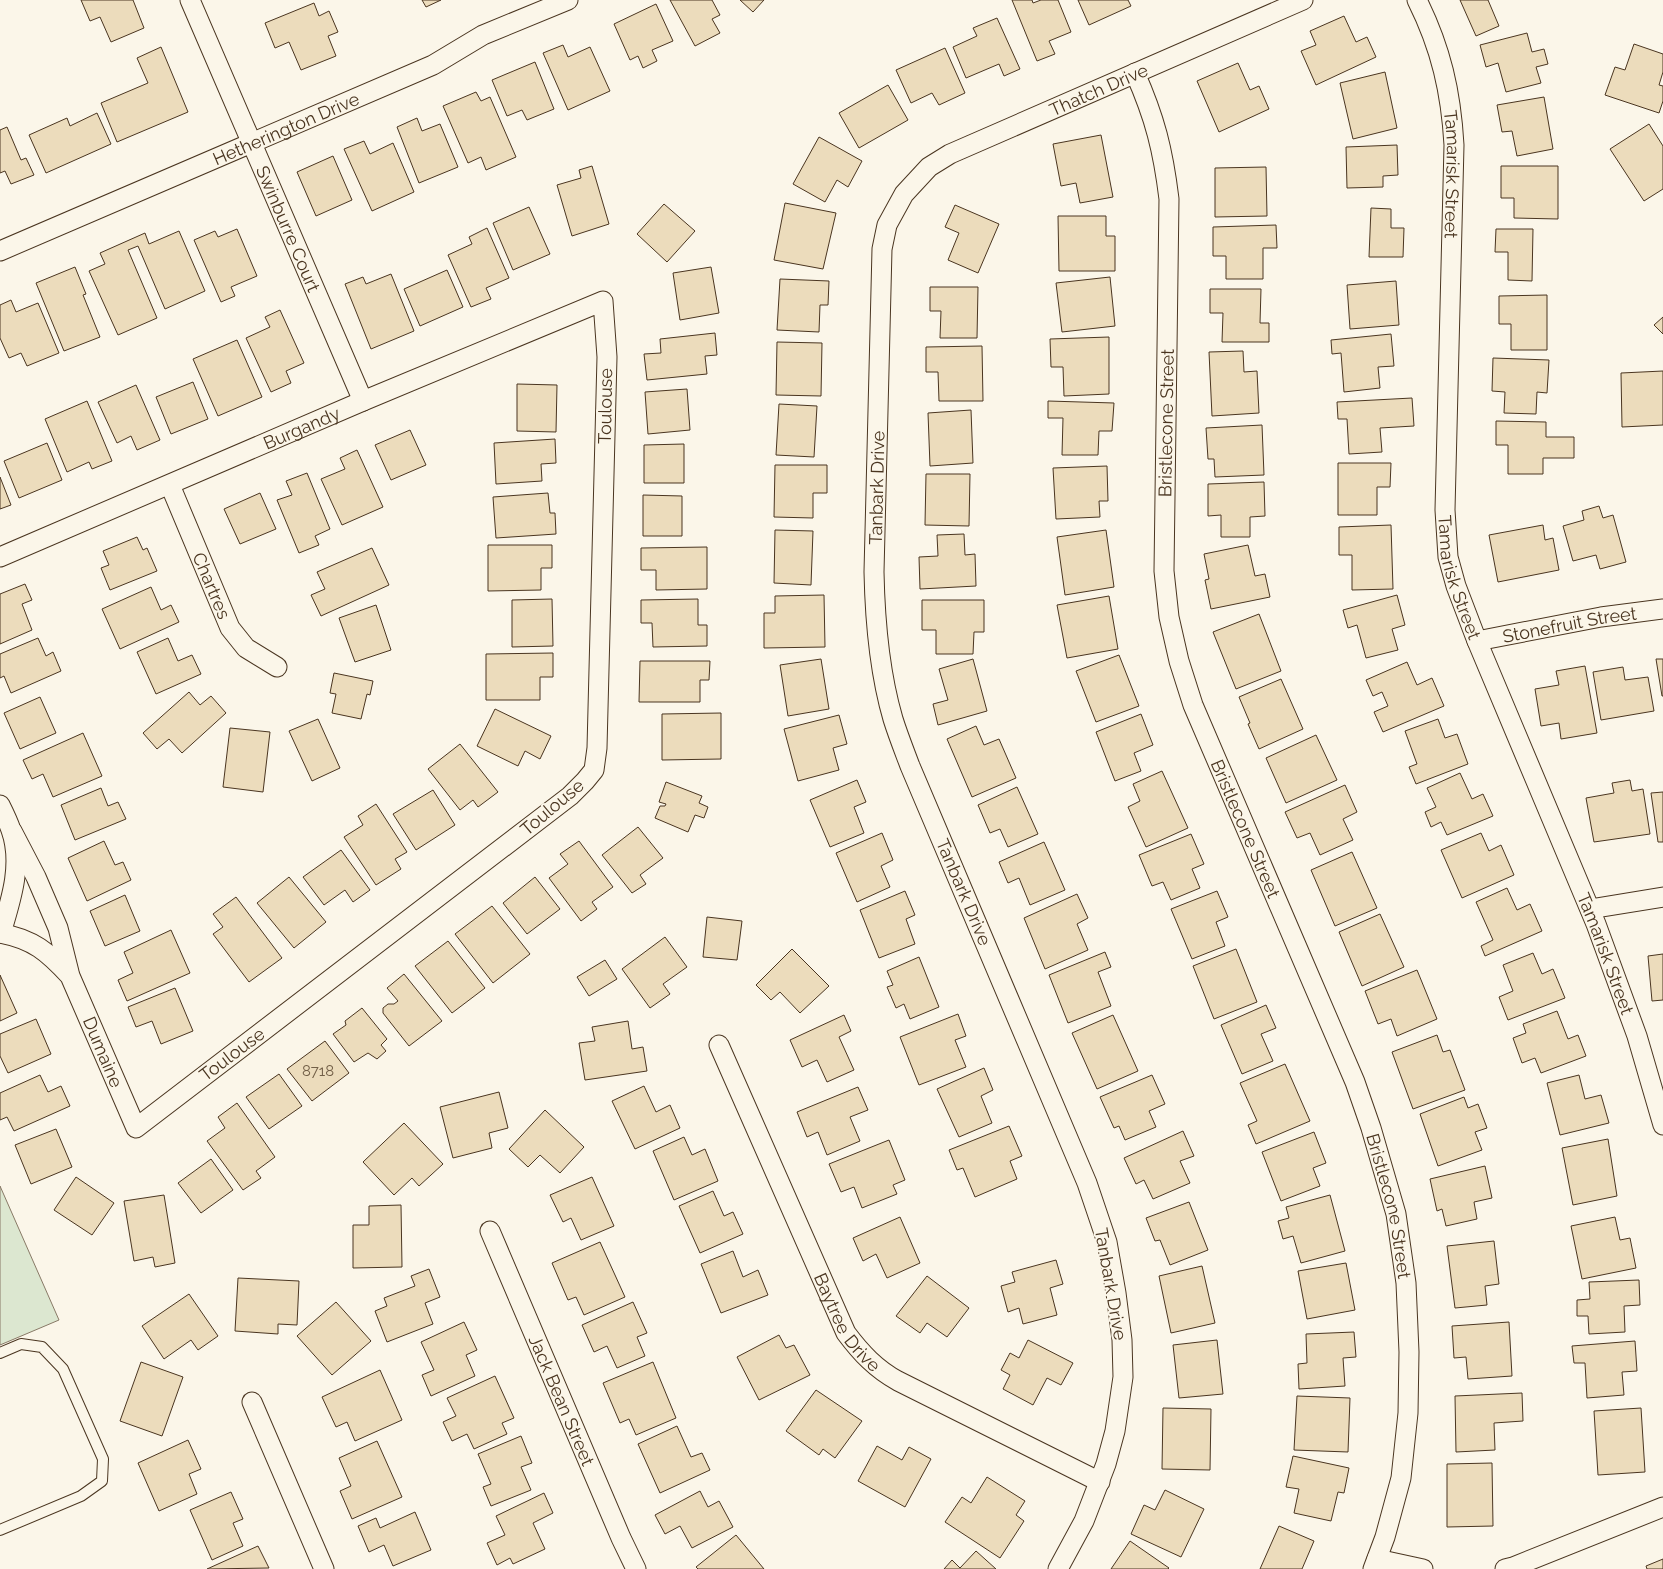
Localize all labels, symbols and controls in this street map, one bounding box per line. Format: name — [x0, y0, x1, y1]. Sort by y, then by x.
street label: Thatch Drive — [1046, 58, 1151, 120]
street label: Hetherington Drive — [209, 87, 363, 169]
street label: Tamarisk Street — [1440, 109, 1465, 239]
street label: Swinburre Court — [252, 162, 325, 295]
street label: Bristlecone Street — [1154, 349, 1178, 497]
street label: Toulouse — [594, 367, 616, 444]
street label: Burgandy — [260, 402, 343, 453]
street label: Tanbark Drive — [864, 430, 888, 545]
street label: Tamarisk Street — [1435, 514, 1486, 642]
street label: Chartres — [189, 549, 236, 622]
street label: Stonefruit Street — [1501, 602, 1638, 646]
street label: Bristlecone Street — [1207, 756, 1285, 901]
street label: Toulouse — [516, 774, 588, 839]
street label: Tanbark Drive — [932, 836, 996, 949]
street label: Tamarisk Street — [1573, 889, 1639, 1017]
street label: Dumaine — [79, 1013, 127, 1091]
street label: Toulouse — [195, 1023, 269, 1085]
house number: 8718 — [302, 1062, 334, 1080]
street label: Bristlecone Street — [1363, 1131, 1416, 1280]
street label: Tanbark Drive — [1091, 1226, 1131, 1342]
street label: Baytree Drive — [810, 1269, 885, 1376]
street label: Jack Bean Street — [525, 1332, 599, 1469]

